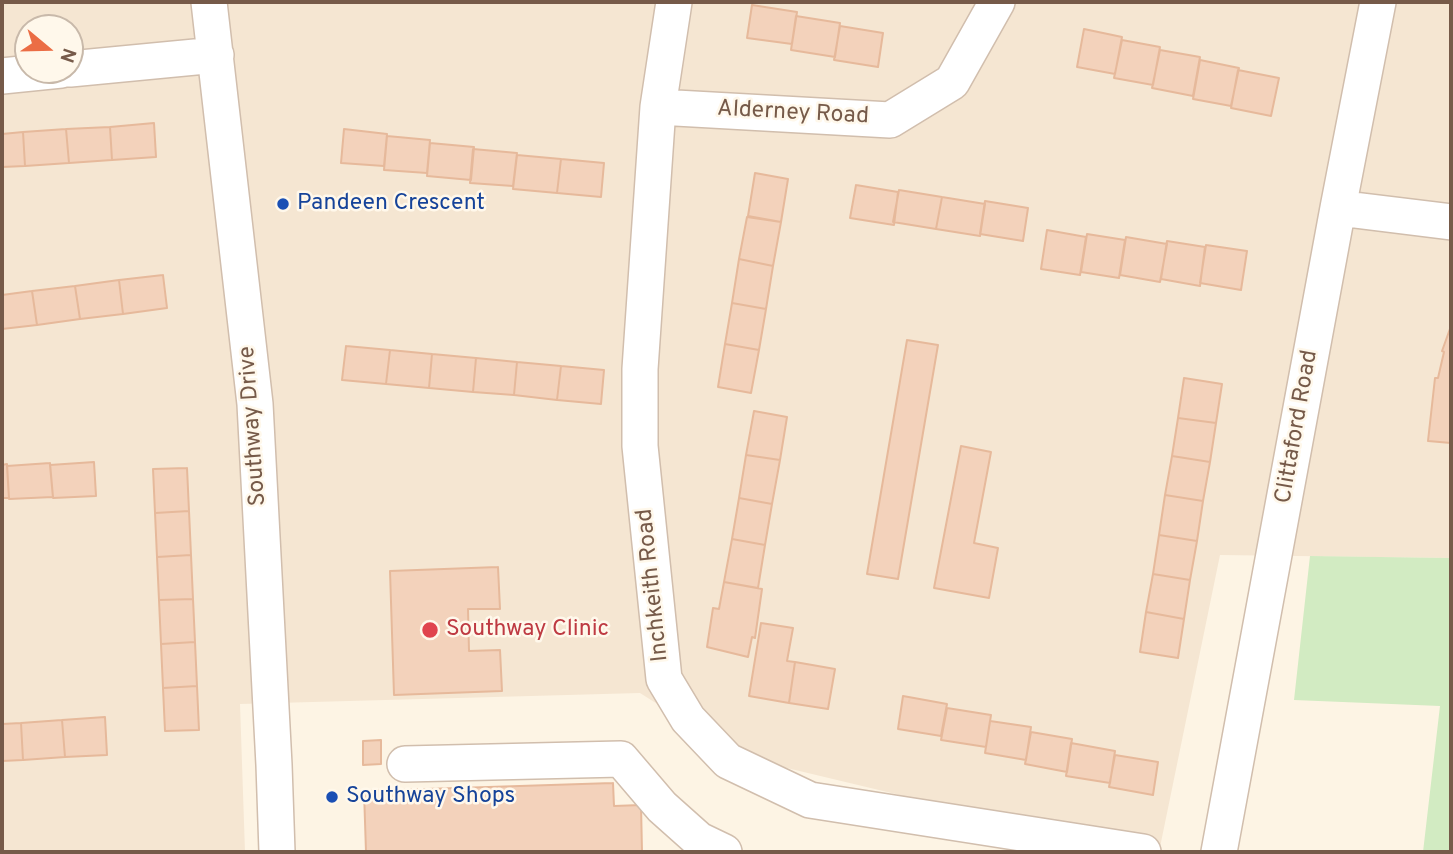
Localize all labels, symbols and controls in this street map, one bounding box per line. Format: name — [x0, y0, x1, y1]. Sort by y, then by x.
north arrow — [14, 14, 84, 84]
text: N — [53, 45, 81, 66]
street label: Alderney Road — [716, 96, 870, 132]
place label: Pandeen Crescent — [297, 190, 485, 218]
marker: Pandeen Crescent — [275, 196, 291, 212]
street label: Southway Drive — [235, 345, 273, 507]
street label: Clittaford Road — [1271, 348, 1325, 506]
street label: Inchkeith Road — [632, 507, 676, 663]
place label: Southway Clinic — [446, 616, 609, 644]
marker: Southway Clinic — [420, 620, 440, 640]
place label: Southway Shops — [346, 783, 515, 811]
marker: Southway Shops — [324, 789, 340, 805]

